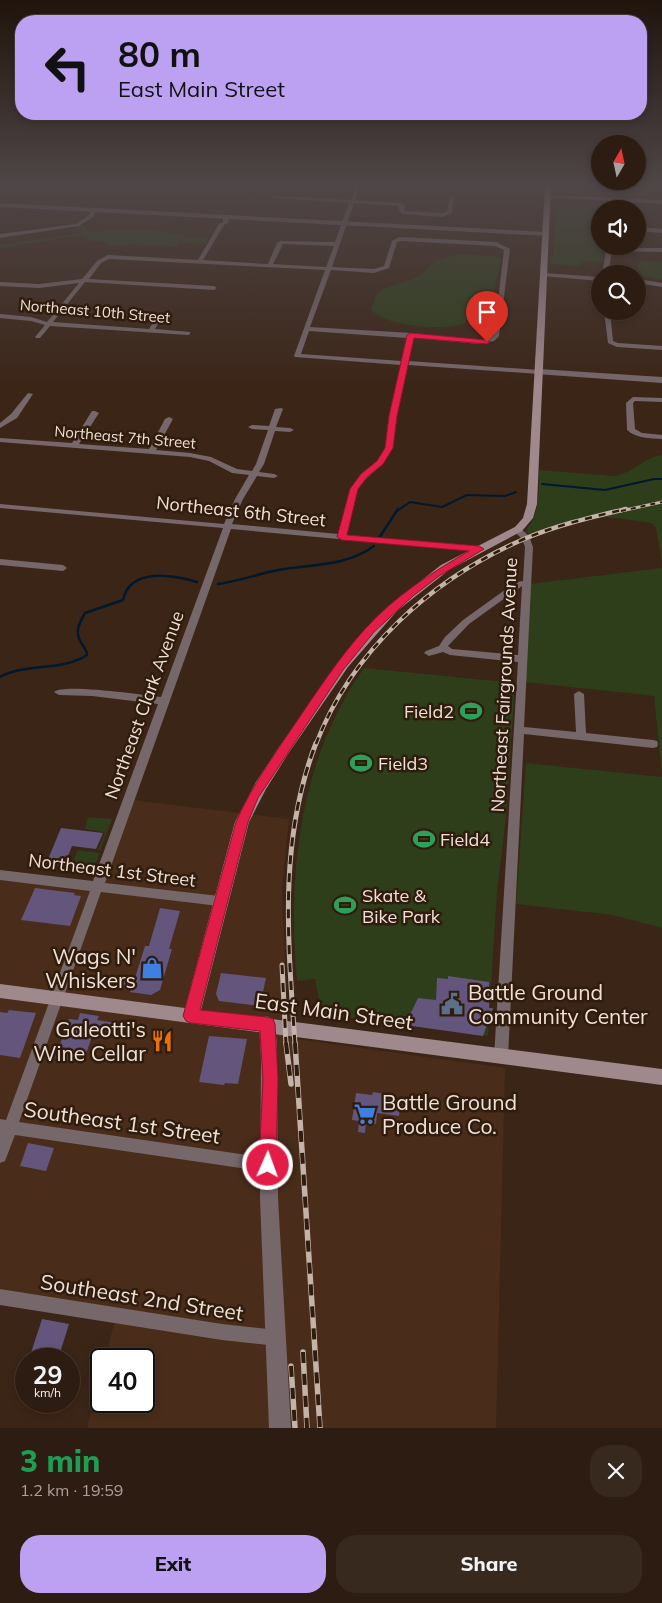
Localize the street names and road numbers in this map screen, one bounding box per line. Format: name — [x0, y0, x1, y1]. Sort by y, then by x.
street label: Northeast 10th Street — [19, 295, 171, 327]
street label: Northeast 7th Street — [54, 421, 196, 453]
street label: Northeast 6th Street — [155, 491, 327, 531]
street label: Northeast Fairgrounds Avenue — [486, 557, 522, 813]
street label: Northeast Clark Avenue — [99, 608, 189, 802]
street label: Northeast 1st Street — [27, 848, 197, 892]
street label: East Main Street — [253, 987, 415, 1035]
street label: Southeast 1st Street — [22, 1095, 222, 1149]
street label: Southeast 2nd Street — [39, 1268, 245, 1326]

